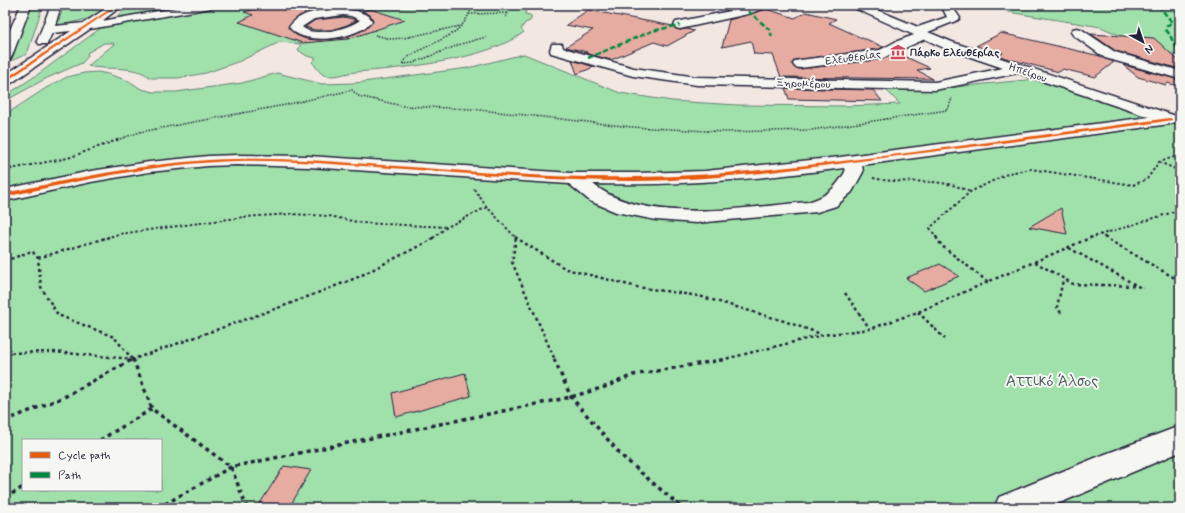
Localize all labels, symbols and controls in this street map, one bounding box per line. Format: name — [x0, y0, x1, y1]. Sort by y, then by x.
north arrow — [1123, 22, 1163, 62]
text: N — [1141, 41, 1156, 57]
museum icon: Πάρκο Ελευθερίας — [889, 43, 907, 61]
place label: Πάρκο Ελευθερίας — [910, 46, 1000, 60]
street label: Ελευθερίας — [824, 47, 882, 69]
street label: Ηπείρου — [1007, 60, 1049, 86]
street label: Ξηρομέρου — [775, 75, 831, 92]
park label: Αττικό Άλσος — [1006, 371, 1098, 392]
legend — [22, 439, 162, 491]
text: Cycle path — [58, 448, 110, 464]
text: Path — [58, 468, 81, 484]

